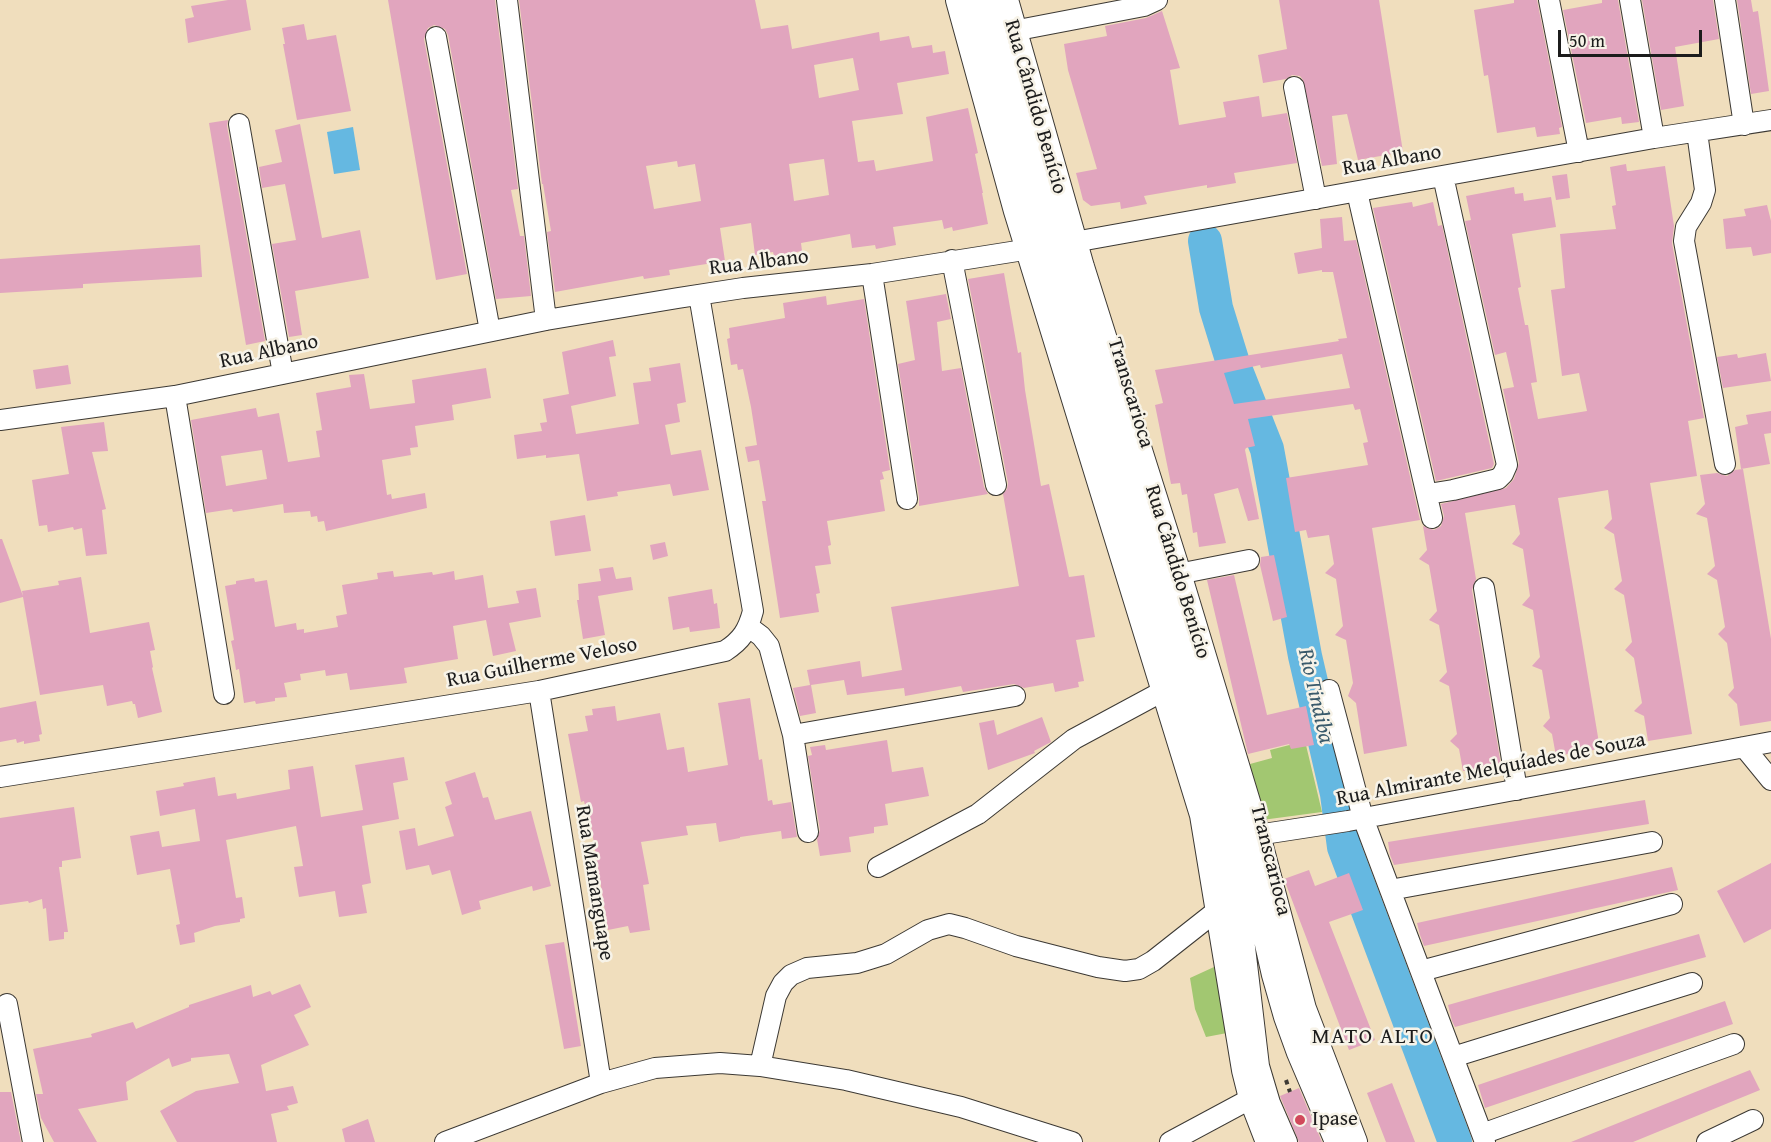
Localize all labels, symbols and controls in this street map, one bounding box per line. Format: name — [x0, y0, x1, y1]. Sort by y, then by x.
street label: Rua Cândido Benício — [998, 17, 1072, 197]
scale bar — [1561, 18, 1705, 56]
text: 50 m — [1569, 27, 1605, 54]
street label: Rua Albano — [1341, 140, 1443, 182]
street label: Rua Albano — [708, 244, 810, 282]
street label: Rua Albano — [218, 329, 320, 375]
street label: Transcarioca — [1101, 335, 1159, 451]
street label: Rua Cândido Benício — [1139, 482, 1215, 662]
street label: Rua Guilherme Veloso — [445, 632, 639, 694]
water label: Rio Tindiba — [1291, 646, 1339, 746]
street label: Rua Almirante Melquíades de Souza — [1334, 728, 1648, 812]
street label: Transcarioca — [1244, 802, 1296, 918]
street label: Rua Mamanguape — [569, 804, 619, 962]
district label: MATO ALTO — [1312, 1024, 1434, 1050]
place label: Ipase — [1312, 1107, 1358, 1133]
marker: Ipase — [1293, 1113, 1307, 1127]

